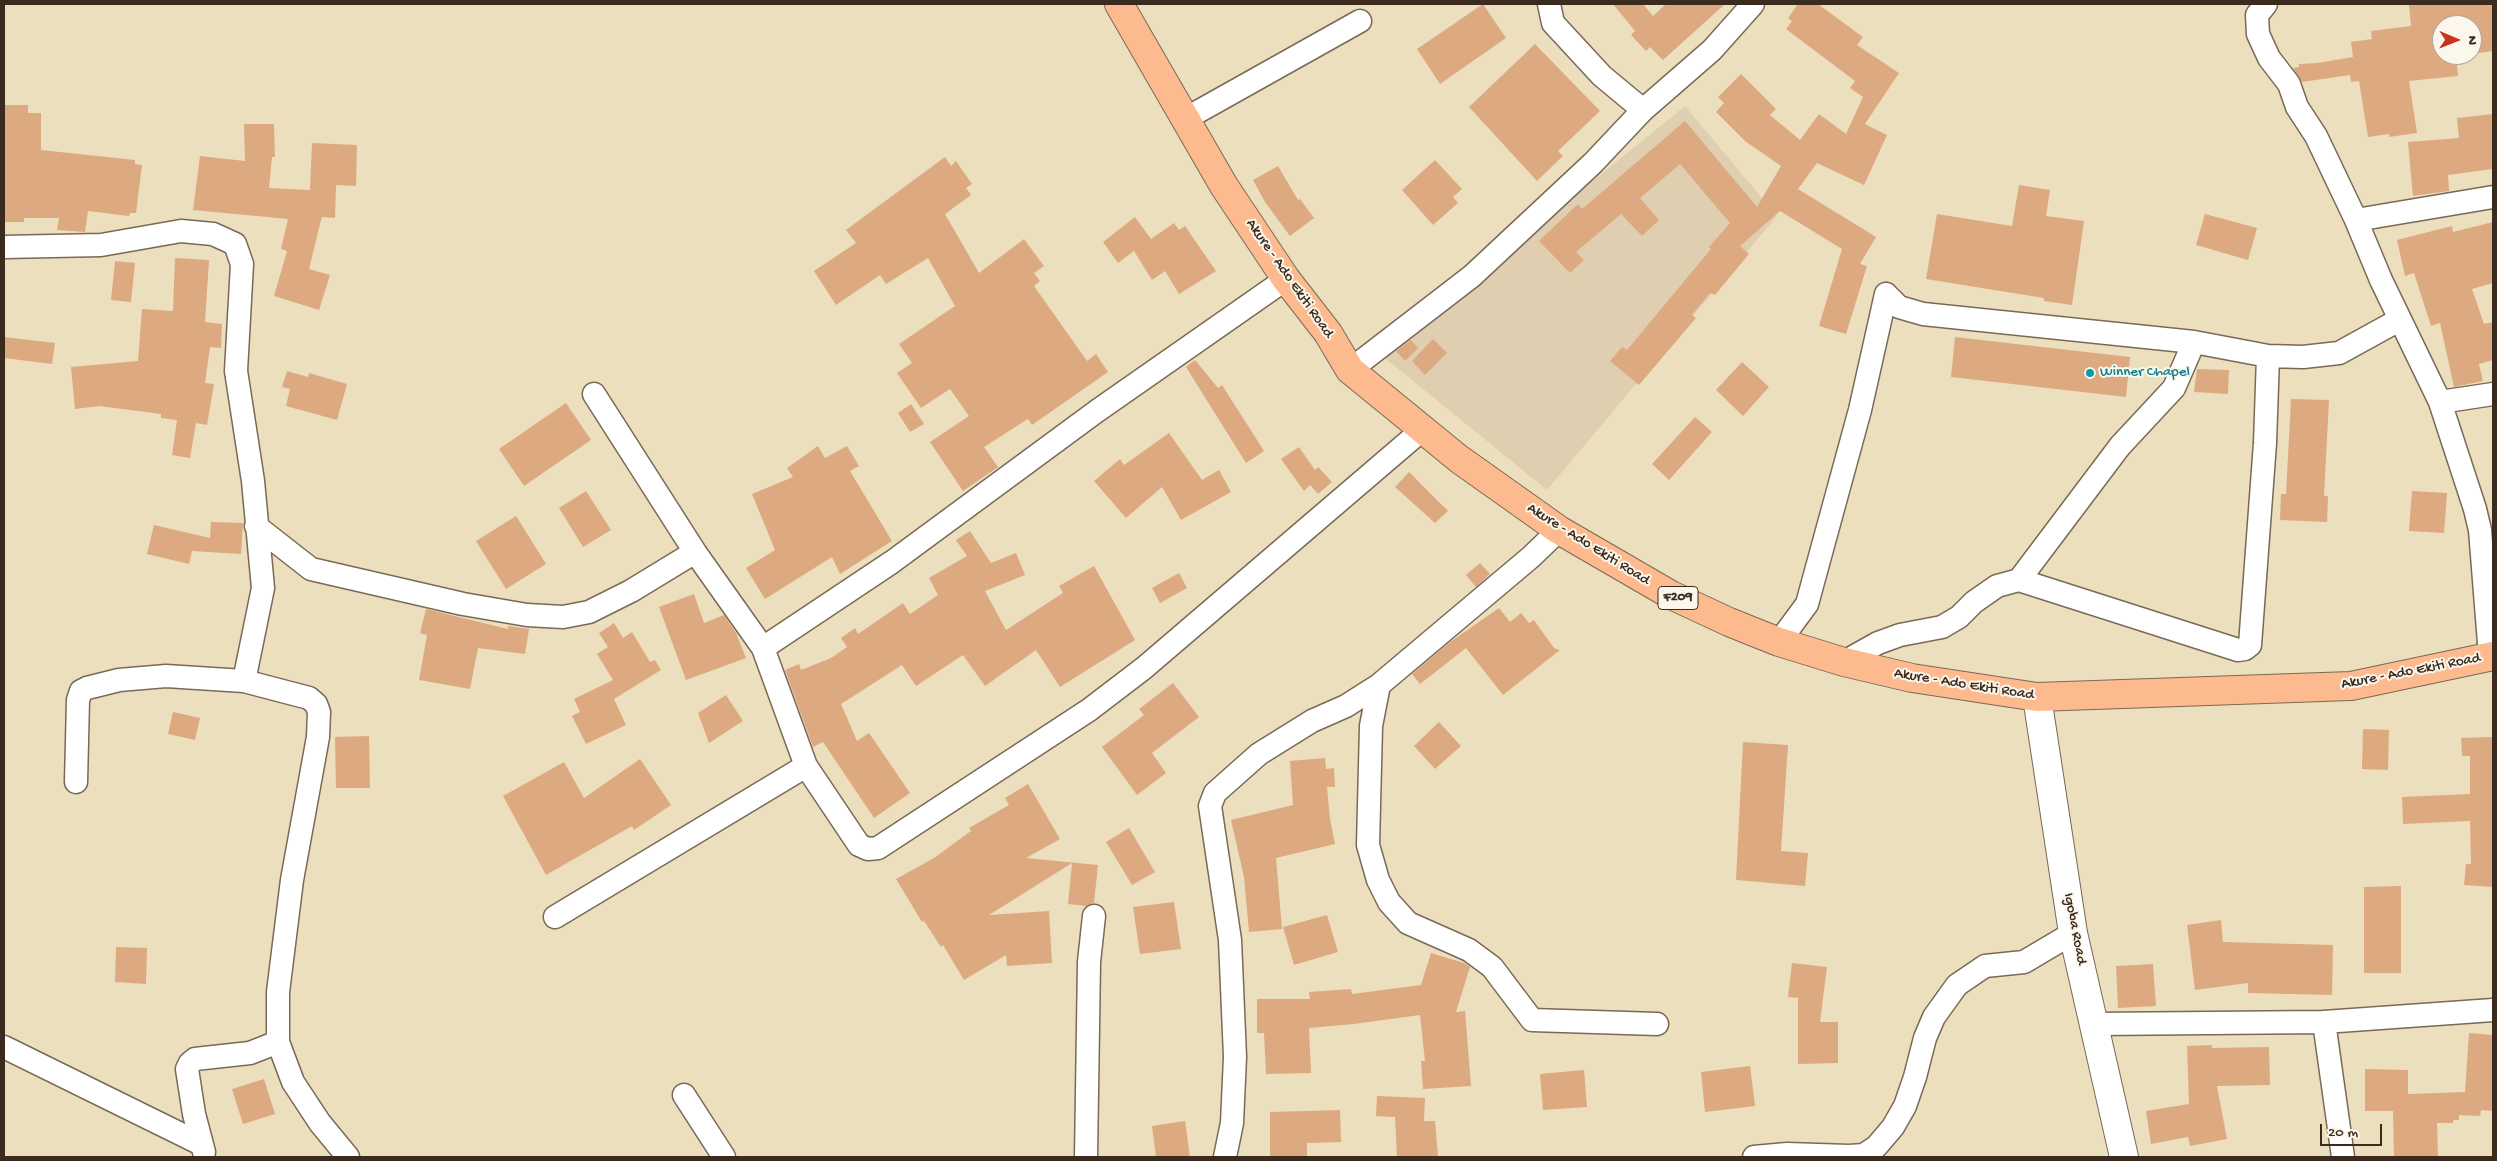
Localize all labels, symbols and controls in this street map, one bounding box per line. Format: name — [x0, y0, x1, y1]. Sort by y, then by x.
north arrow — [2432, 15, 2482, 65]
text: N — [2463, 36, 2480, 45]
street label: Akure - Ado Ekiti Road — [1241, 216, 1337, 342]
place label: Winner Chapel — [2100, 364, 2190, 382]
marker: Winner Chapel — [2084, 367, 2096, 379]
street label: Akure - Ado Ekiti Road — [1523, 500, 1653, 590]
road number: F209 — [1658, 586, 1698, 610]
street label: Akure - Ado Ekiti Road — [2340, 650, 2482, 694]
street label: Akure - Ado Ekiti Road — [1893, 665, 2035, 705]
street label: Igoba Road — [2058, 892, 2090, 966]
scale bar — [2322, 1114, 2384, 1146]
text: 20 m — [2328, 1124, 2358, 1142]

